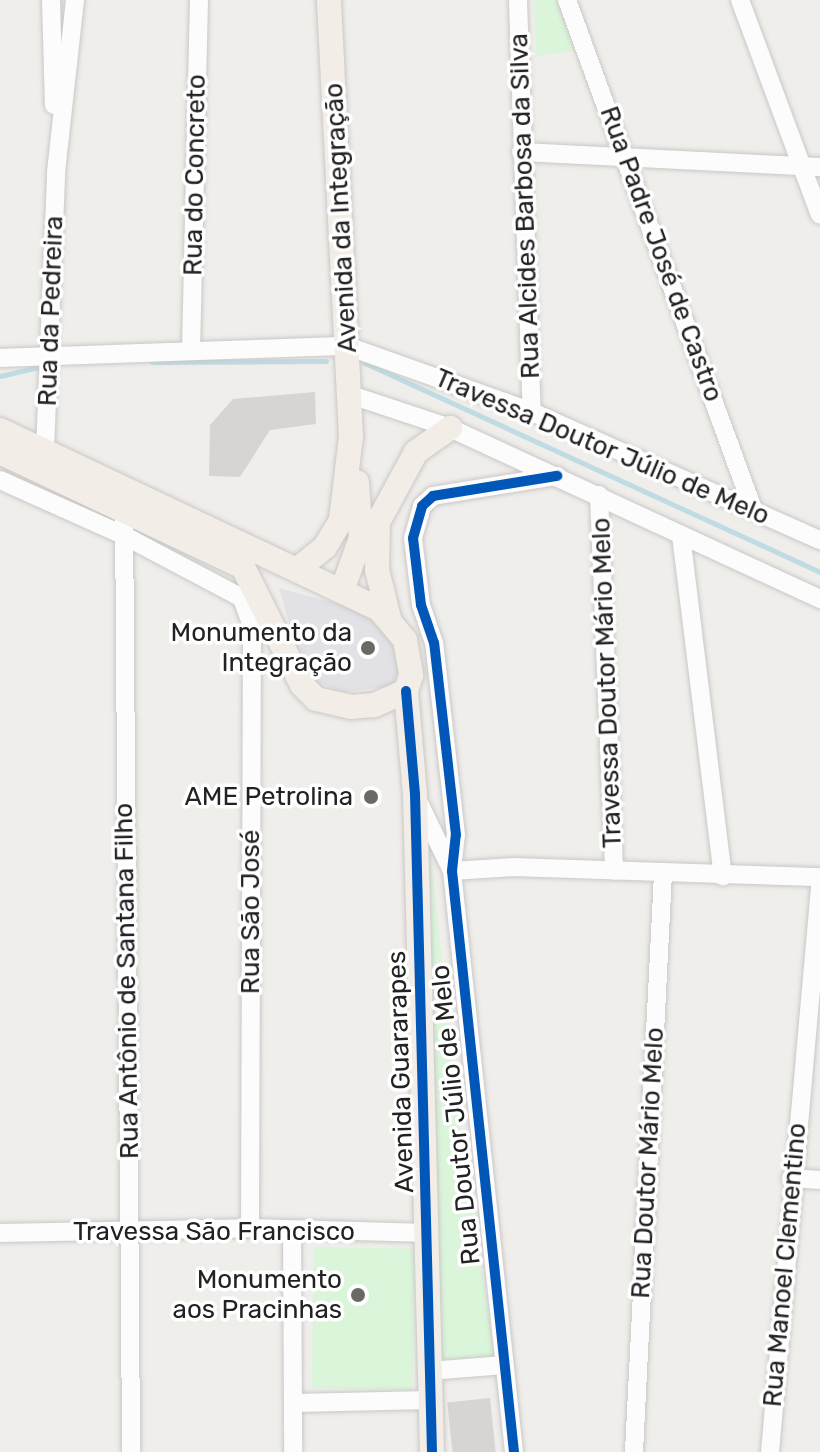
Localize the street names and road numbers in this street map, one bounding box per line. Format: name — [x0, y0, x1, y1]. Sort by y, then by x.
street label: Rua Alcides Barbosa da Silva — [503, 32, 547, 380]
street label: Rua do Concreto — [178, 74, 212, 276]
street label: Avenida da Integração — [318, 82, 364, 354]
street label: Rua Padre José de Castro — [593, 102, 729, 406]
street label: Rua da Pedreira — [32, 215, 70, 407]
street label: Travessa Doutor Júlio de Melo — [430, 362, 774, 532]
street label: Travessa Doutor Mário Melo — [586, 517, 628, 849]
street label: Rua Antônio de Santana Filho — [108, 802, 146, 1160]
street label: Rua São José — [235, 830, 267, 994]
street label: Avenida Guararapes — [381, 950, 421, 1194]
street label: Rua Doutor Júlio de Melo — [425, 963, 487, 1267]
street label: Rua Doutor Mário Melo — [625, 1026, 671, 1300]
street label: Rua Manoel Clementino — [757, 1122, 813, 1408]
street label: Travessa São Francisco — [73, 1216, 355, 1248]

